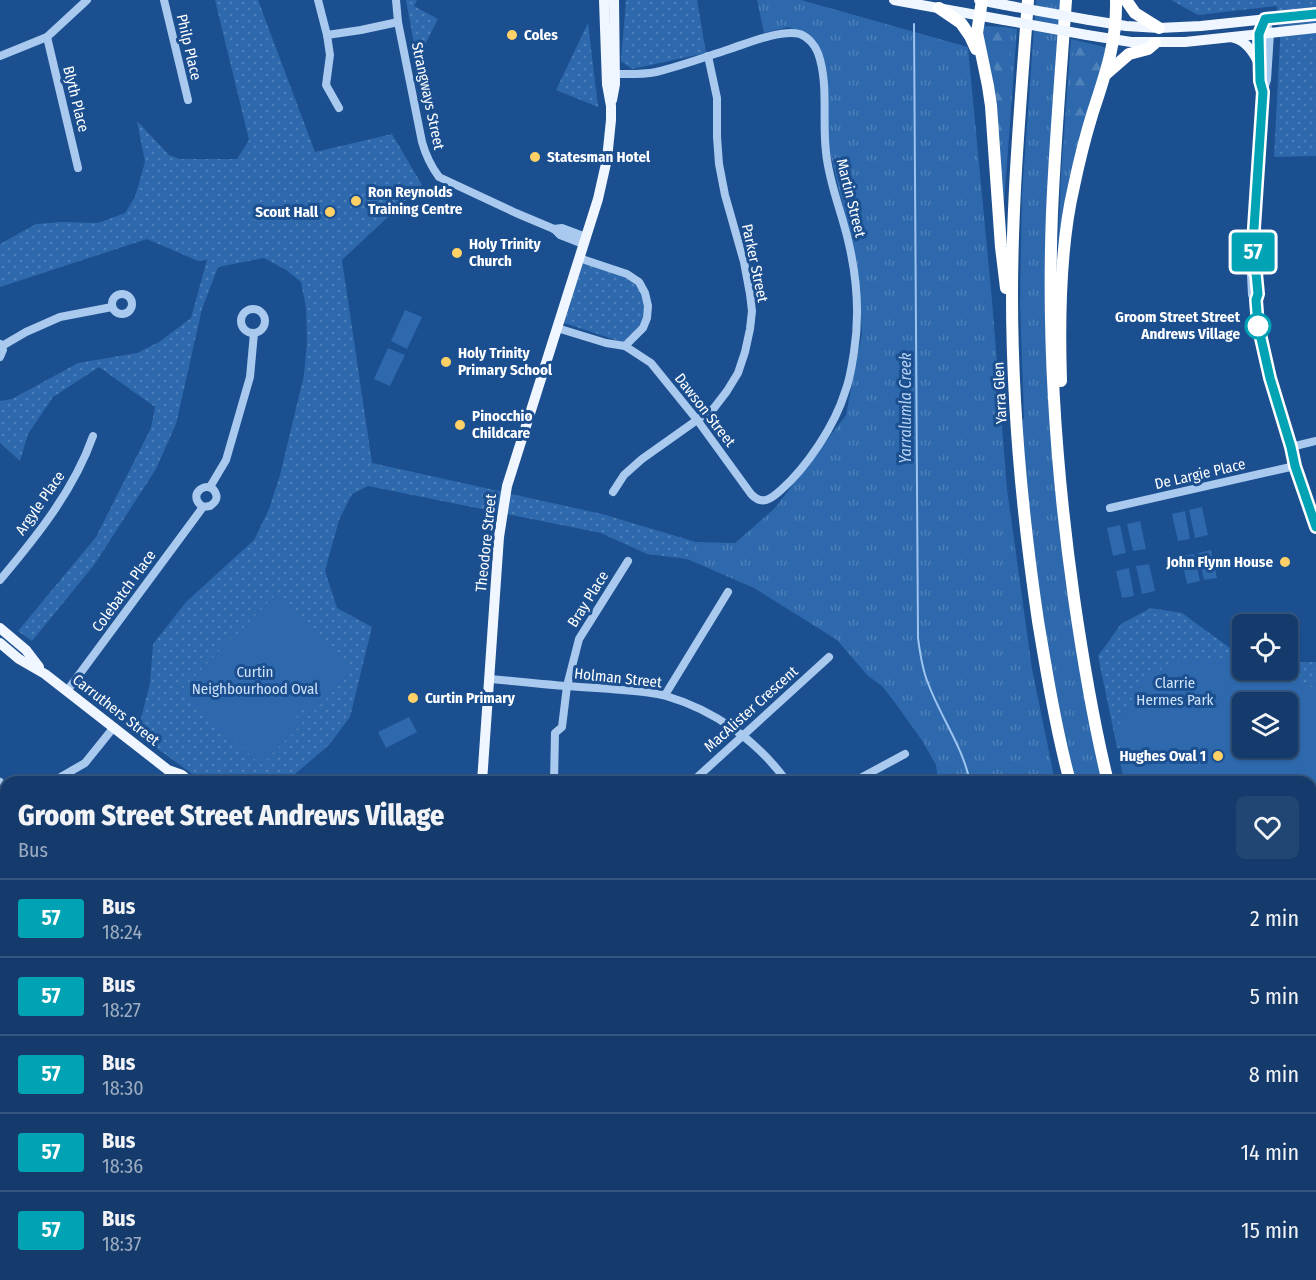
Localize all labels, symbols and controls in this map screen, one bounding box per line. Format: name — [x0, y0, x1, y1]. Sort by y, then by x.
street label: Philp Place — [173, 12, 205, 82]
place label: Coles — [524, 26, 558, 44]
marker: Coles — [505, 28, 519, 42]
street label: Strangways Street — [408, 41, 448, 152]
street label: Blyth Place — [59, 64, 93, 134]
place label: Statesman Hotel — [547, 148, 651, 166]
marker: Statesman Hotel — [528, 150, 542, 164]
street label: Martin Street — [833, 157, 869, 239]
place label: Ron Reynolds Training Centre — [368, 183, 463, 218]
marker: Ron Reynolds Training Centre — [349, 194, 363, 208]
place label: Scout Hall — [255, 203, 319, 221]
marker: Scout Hall — [323, 205, 337, 219]
street label: Parker Street — [738, 222, 772, 304]
line badge: 57 — [1226, 232, 1280, 272]
place label: Holy Trinity Church — [469, 235, 542, 270]
text: 57 — [1244, 239, 1262, 265]
marker: Holy Trinity Church — [450, 246, 464, 260]
place label: Groom Street Street Andrews Village — [1115, 308, 1241, 343]
marker: Groom Street Street Andrews Village — [1245, 313, 1271, 339]
place label: Holy Trinity Primary School — [458, 344, 553, 379]
water label: Yarralumla Creek — [896, 352, 915, 463]
marker: Holy Trinity Primary School — [439, 355, 453, 369]
street label: Yarra Glen — [989, 361, 1011, 425]
street label: Dawson Street — [671, 370, 739, 450]
place label: Pinocchio Childcare — [472, 407, 532, 442]
marker: Pinocchio Childcare — [453, 418, 467, 432]
street label: De Largie Place — [1153, 455, 1247, 493]
street label: Argyle Place — [11, 468, 69, 538]
street label: Theodore Street — [472, 493, 500, 593]
street label: Colebatch Place — [88, 547, 160, 635]
place label: John Flynn House — [1165, 553, 1273, 571]
marker: John Flynn House — [1278, 555, 1292, 569]
street label: Bray Place — [564, 568, 612, 630]
map controls — [1232, 614, 1298, 758]
button: locate — [1232, 614, 1298, 680]
street label: MacAlister Crescent — [700, 662, 802, 756]
park label: Curtin Neighbourhood Oval — [192, 663, 318, 698]
street label: Holman Street — [573, 664, 663, 692]
street label: Carruthers Street — [69, 671, 163, 750]
park label: Clarrie Hermes Park — [1136, 674, 1214, 709]
place label: Curtin Primary — [425, 689, 516, 707]
marker: Curtin Primary — [406, 691, 420, 705]
button: layers — [1232, 692, 1298, 758]
place label: Hughes Oval 1 — [1119, 747, 1206, 765]
marker: Hughes Oval 1 — [1211, 749, 1225, 763]
button: heart — [1236, 796, 1299, 859]
text: Groom Street Street Andrews Village — [18, 799, 444, 832]
text: Bus — [18, 838, 48, 862]
text: Bus — [102, 893, 135, 920]
text: 57 — [42, 905, 60, 931]
text: 2 min — [1250, 905, 1299, 932]
text: 18:24 — [102, 920, 142, 944]
text: Bus — [102, 971, 135, 998]
text: 57 — [42, 983, 60, 1009]
text: 5 min — [1250, 983, 1299, 1010]
text: 18:27 — [102, 998, 141, 1022]
text: Bus — [102, 1049, 135, 1076]
text: 57 — [42, 1061, 60, 1087]
text: 8 min — [1249, 1061, 1299, 1088]
text: 18:30 — [102, 1076, 144, 1100]
text: Bus — [102, 1127, 135, 1154]
text: 57 — [42, 1139, 60, 1165]
text: 14 min — [1241, 1139, 1299, 1166]
text: 18:36 — [102, 1154, 143, 1178]
text: Bus — [102, 1205, 135, 1232]
text: 57 — [42, 1217, 60, 1243]
text: 15 min — [1241, 1217, 1299, 1244]
text: 18:37 — [102, 1232, 141, 1256]

